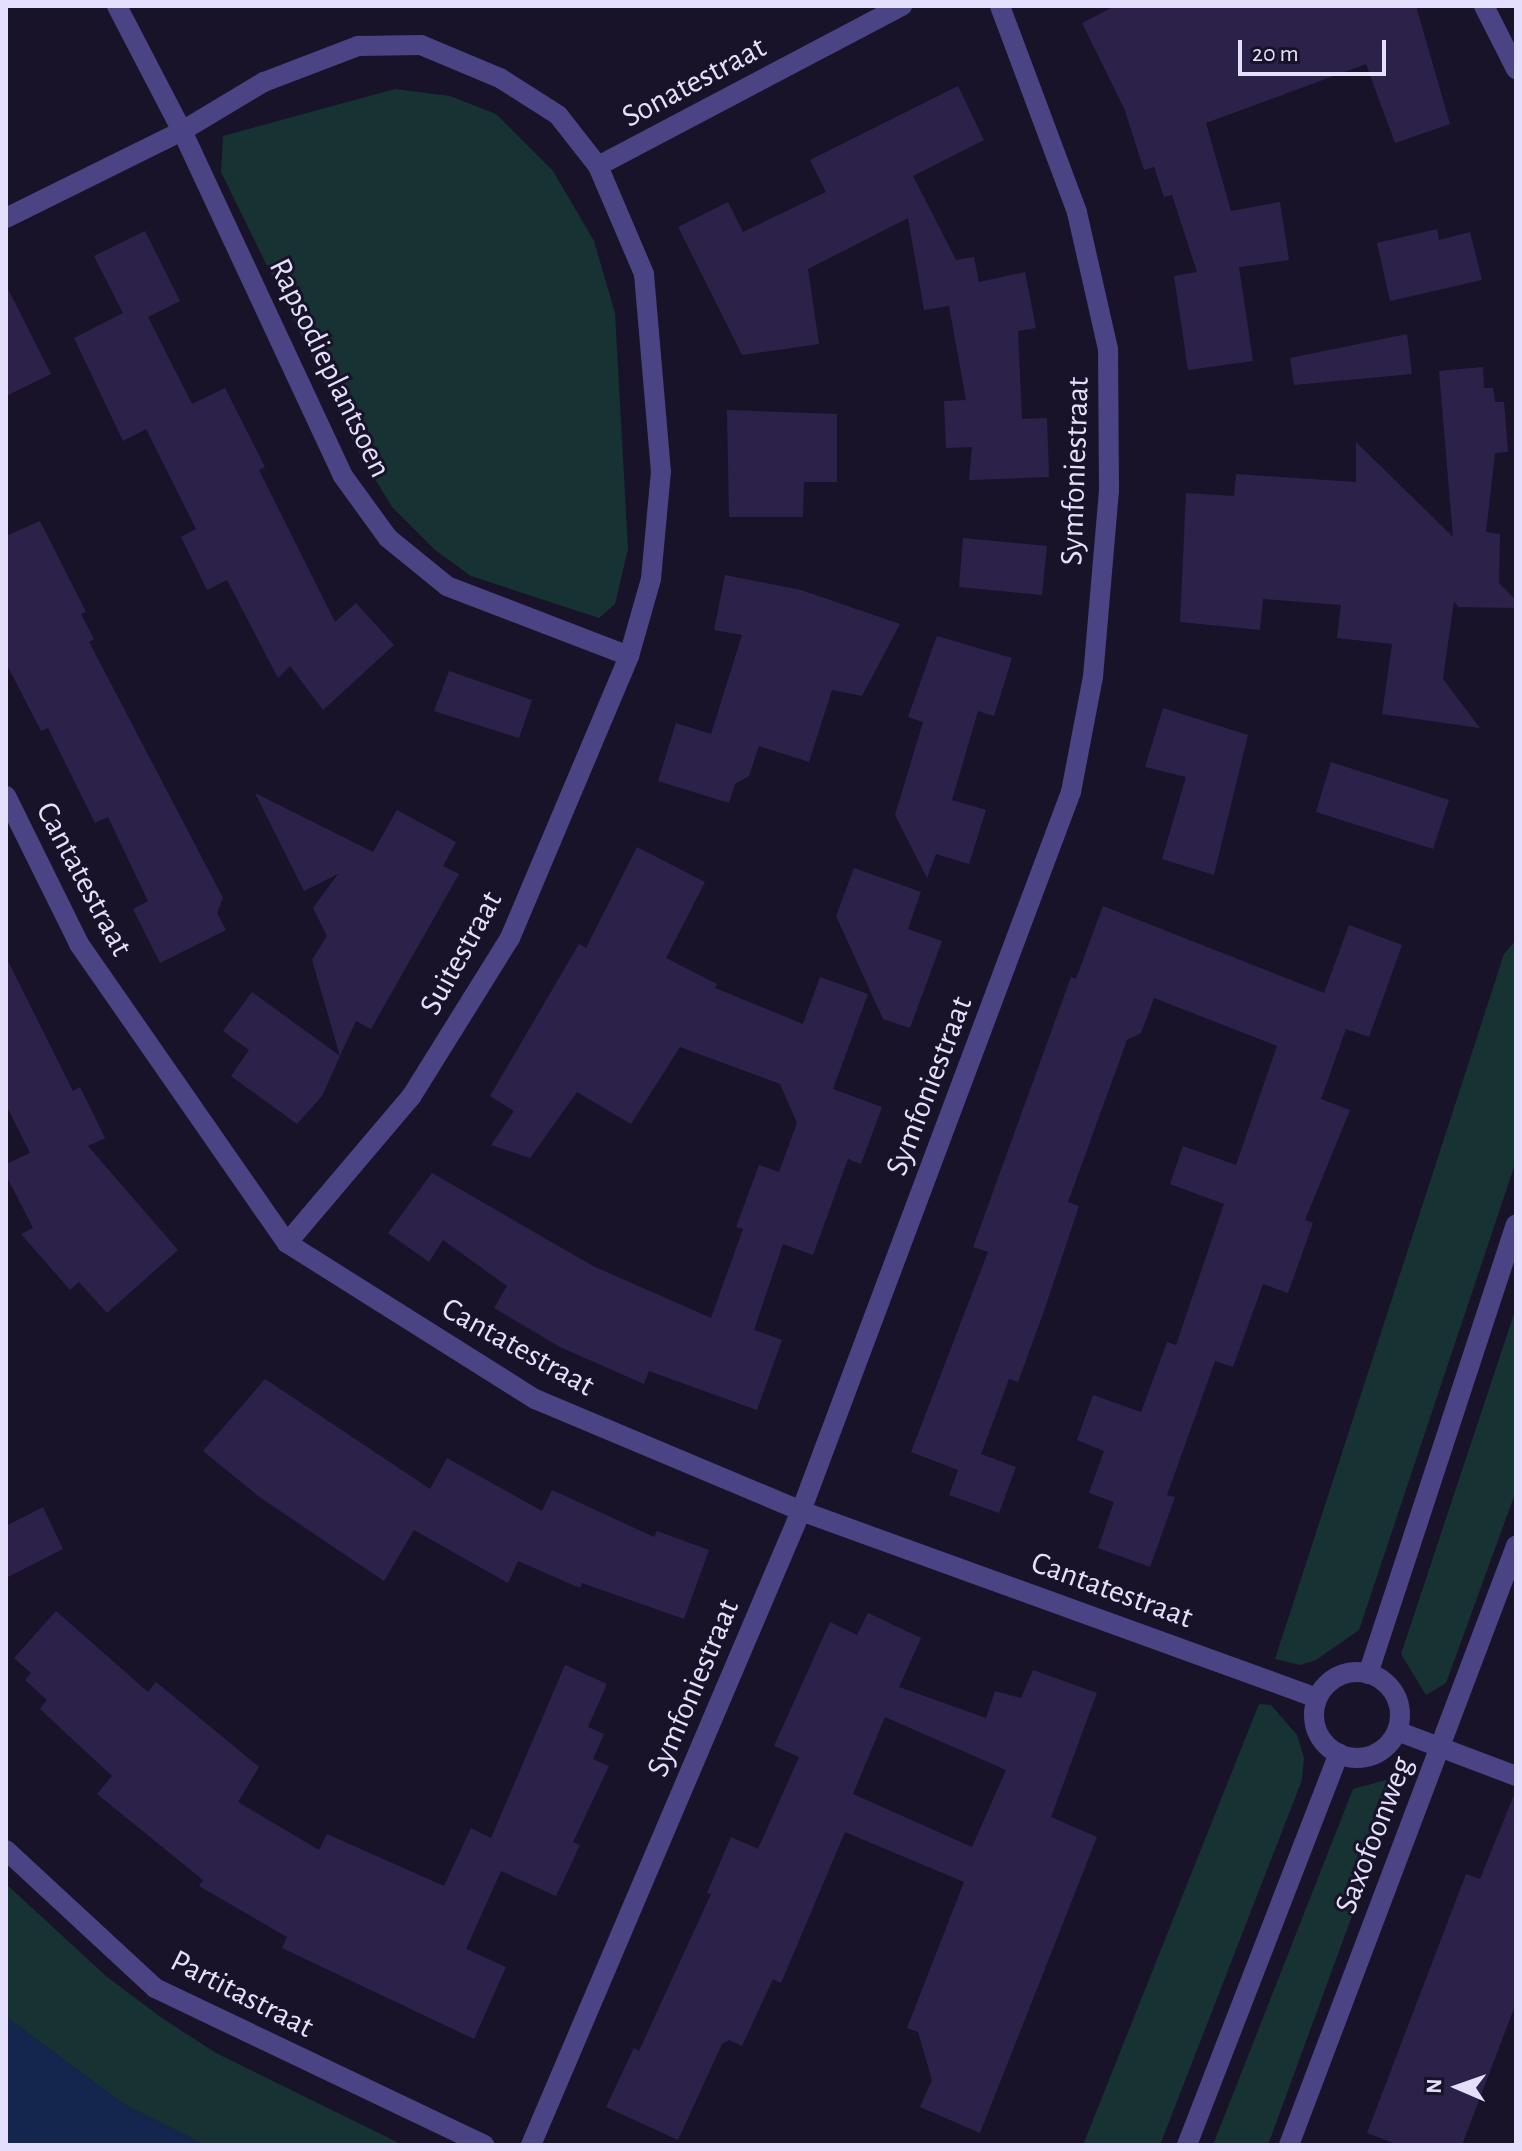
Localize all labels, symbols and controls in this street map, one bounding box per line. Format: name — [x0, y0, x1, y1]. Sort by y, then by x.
scale bar — [1242, 24, 1390, 74]
street label: Sonatestraat — [615, 28, 773, 136]
text: 20 m — [1252, 42, 1299, 66]
street label: Rapsodieplantsoen — [260, 252, 400, 484]
street label: Symfoniestraat — [1053, 376, 1097, 566]
street label: Cantatestraat — [27, 795, 141, 963]
street label: Suitestraat — [411, 884, 511, 1022]
street label: Symfoniestraat — [877, 991, 981, 1181]
street label: Cantatestraat — [435, 1289, 601, 1405]
street label: Cantatestraat — [1026, 1543, 1198, 1637]
street label: Symfoniestraat — [638, 1594, 748, 1782]
street label: Saxofoonweg — [1327, 1751, 1421, 1919]
street label: Partitastraat — [164, 1942, 320, 2046]
north arrow — [1418, 2047, 1498, 2127]
text: N — [1423, 2078, 1445, 2094]

